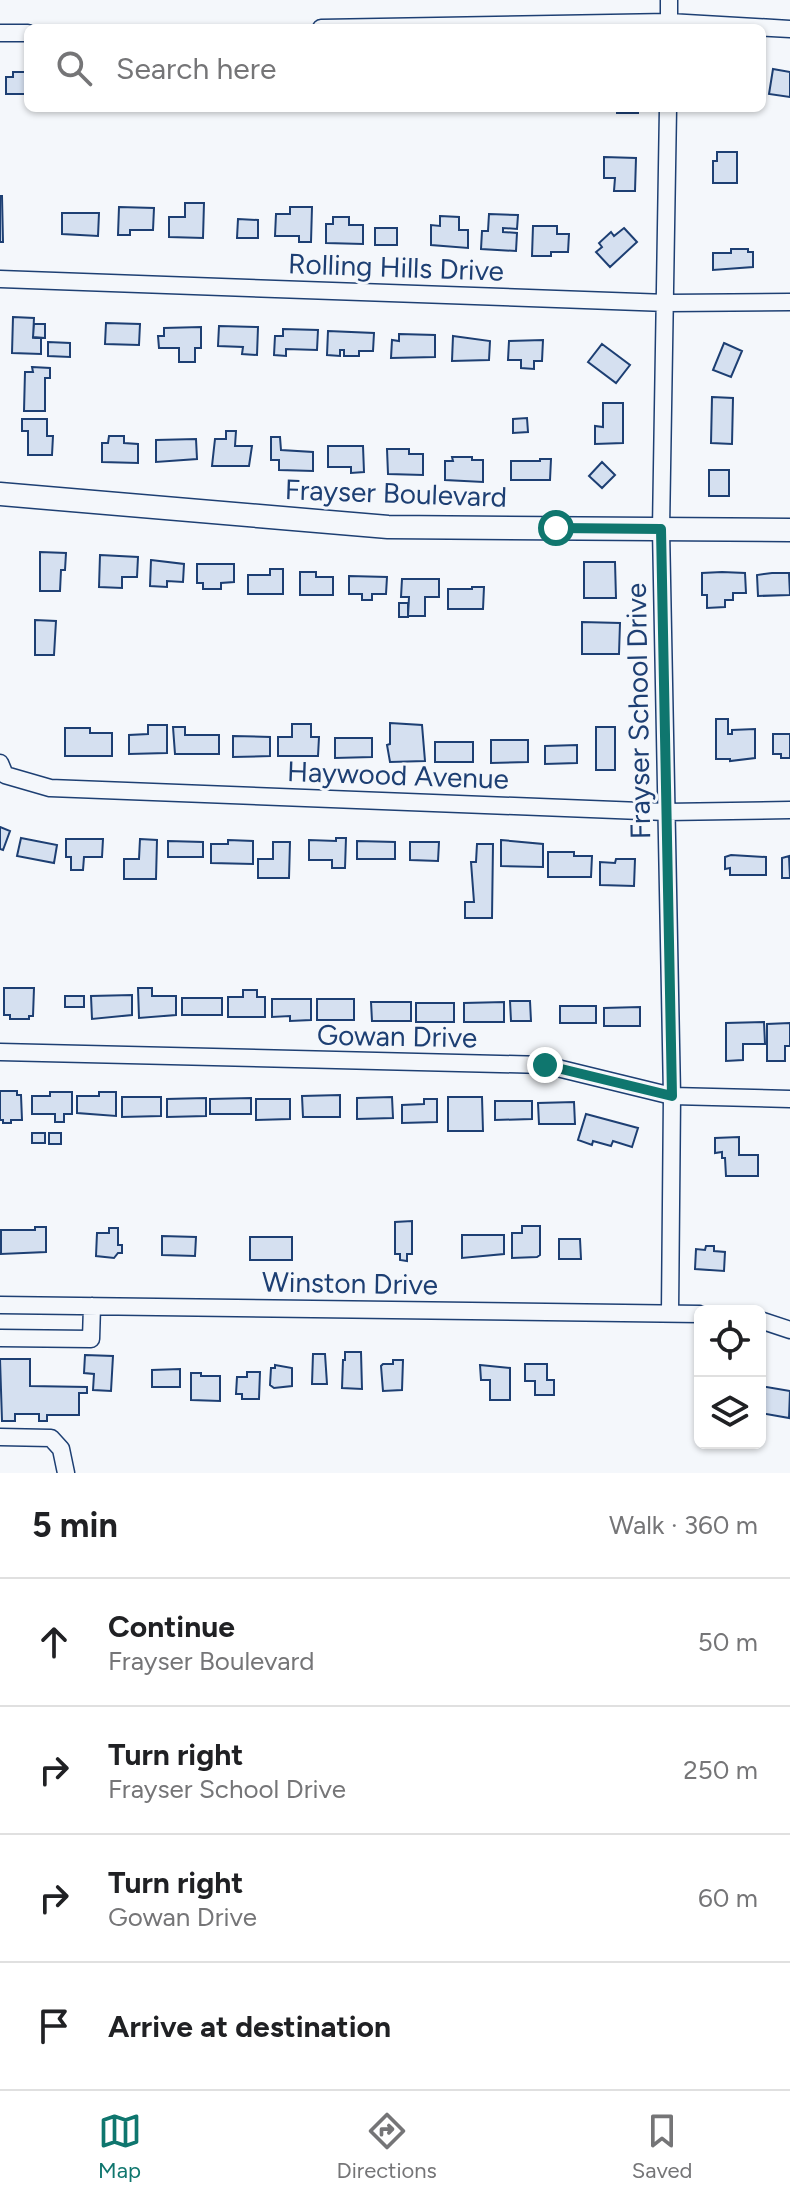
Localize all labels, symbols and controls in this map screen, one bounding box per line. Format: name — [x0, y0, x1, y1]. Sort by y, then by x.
search box — [24, 24, 766, 112]
icon: search — [52, 46, 96, 90]
text: Search here — [116, 50, 276, 87]
street label: Rolling Hills Drive — [287, 246, 505, 288]
street label: Frayser Boulevard — [284, 472, 508, 514]
route start — [538, 510, 574, 546]
street label: Frayser School Drive — [619, 583, 657, 839]
street label: Haywood Avenue — [286, 754, 510, 796]
street label: Gowan Drive — [317, 1018, 477, 1054]
route end — [527, 1047, 563, 1083]
street label: Winston Drive — [262, 1264, 438, 1302]
map controls — [694, 1305, 766, 1449]
button: locate — [694, 1305, 766, 1377]
button: layers — [694, 1377, 766, 1449]
text: 5 min — [32, 1505, 118, 1546]
text: Walk · 360 m — [609, 1509, 758, 1541]
text: Continue — [108, 1608, 235, 1645]
icon: ahead — [32, 1620, 76, 1664]
text: 50 m — [698, 1626, 758, 1658]
text: Frayser Boulevard — [108, 1645, 314, 1677]
text: Turn right — [108, 1736, 243, 1773]
icon: right — [32, 1748, 76, 1792]
text: 250 m — [683, 1754, 758, 1786]
text: Frayser School Drive — [108, 1773, 346, 1805]
text: Turn right — [108, 1864, 243, 1901]
icon: right — [32, 1876, 76, 1920]
text: 60 m — [698, 1882, 758, 1914]
text: Gowan Drive — [108, 1901, 257, 1933]
icon: arrive — [32, 2004, 76, 2048]
text: Arrive at destination — [108, 2008, 391, 2045]
tab: Map — [98, 2109, 142, 2184]
tab: Directions — [337, 2109, 437, 2184]
tab: Saved — [632, 2109, 692, 2184]

